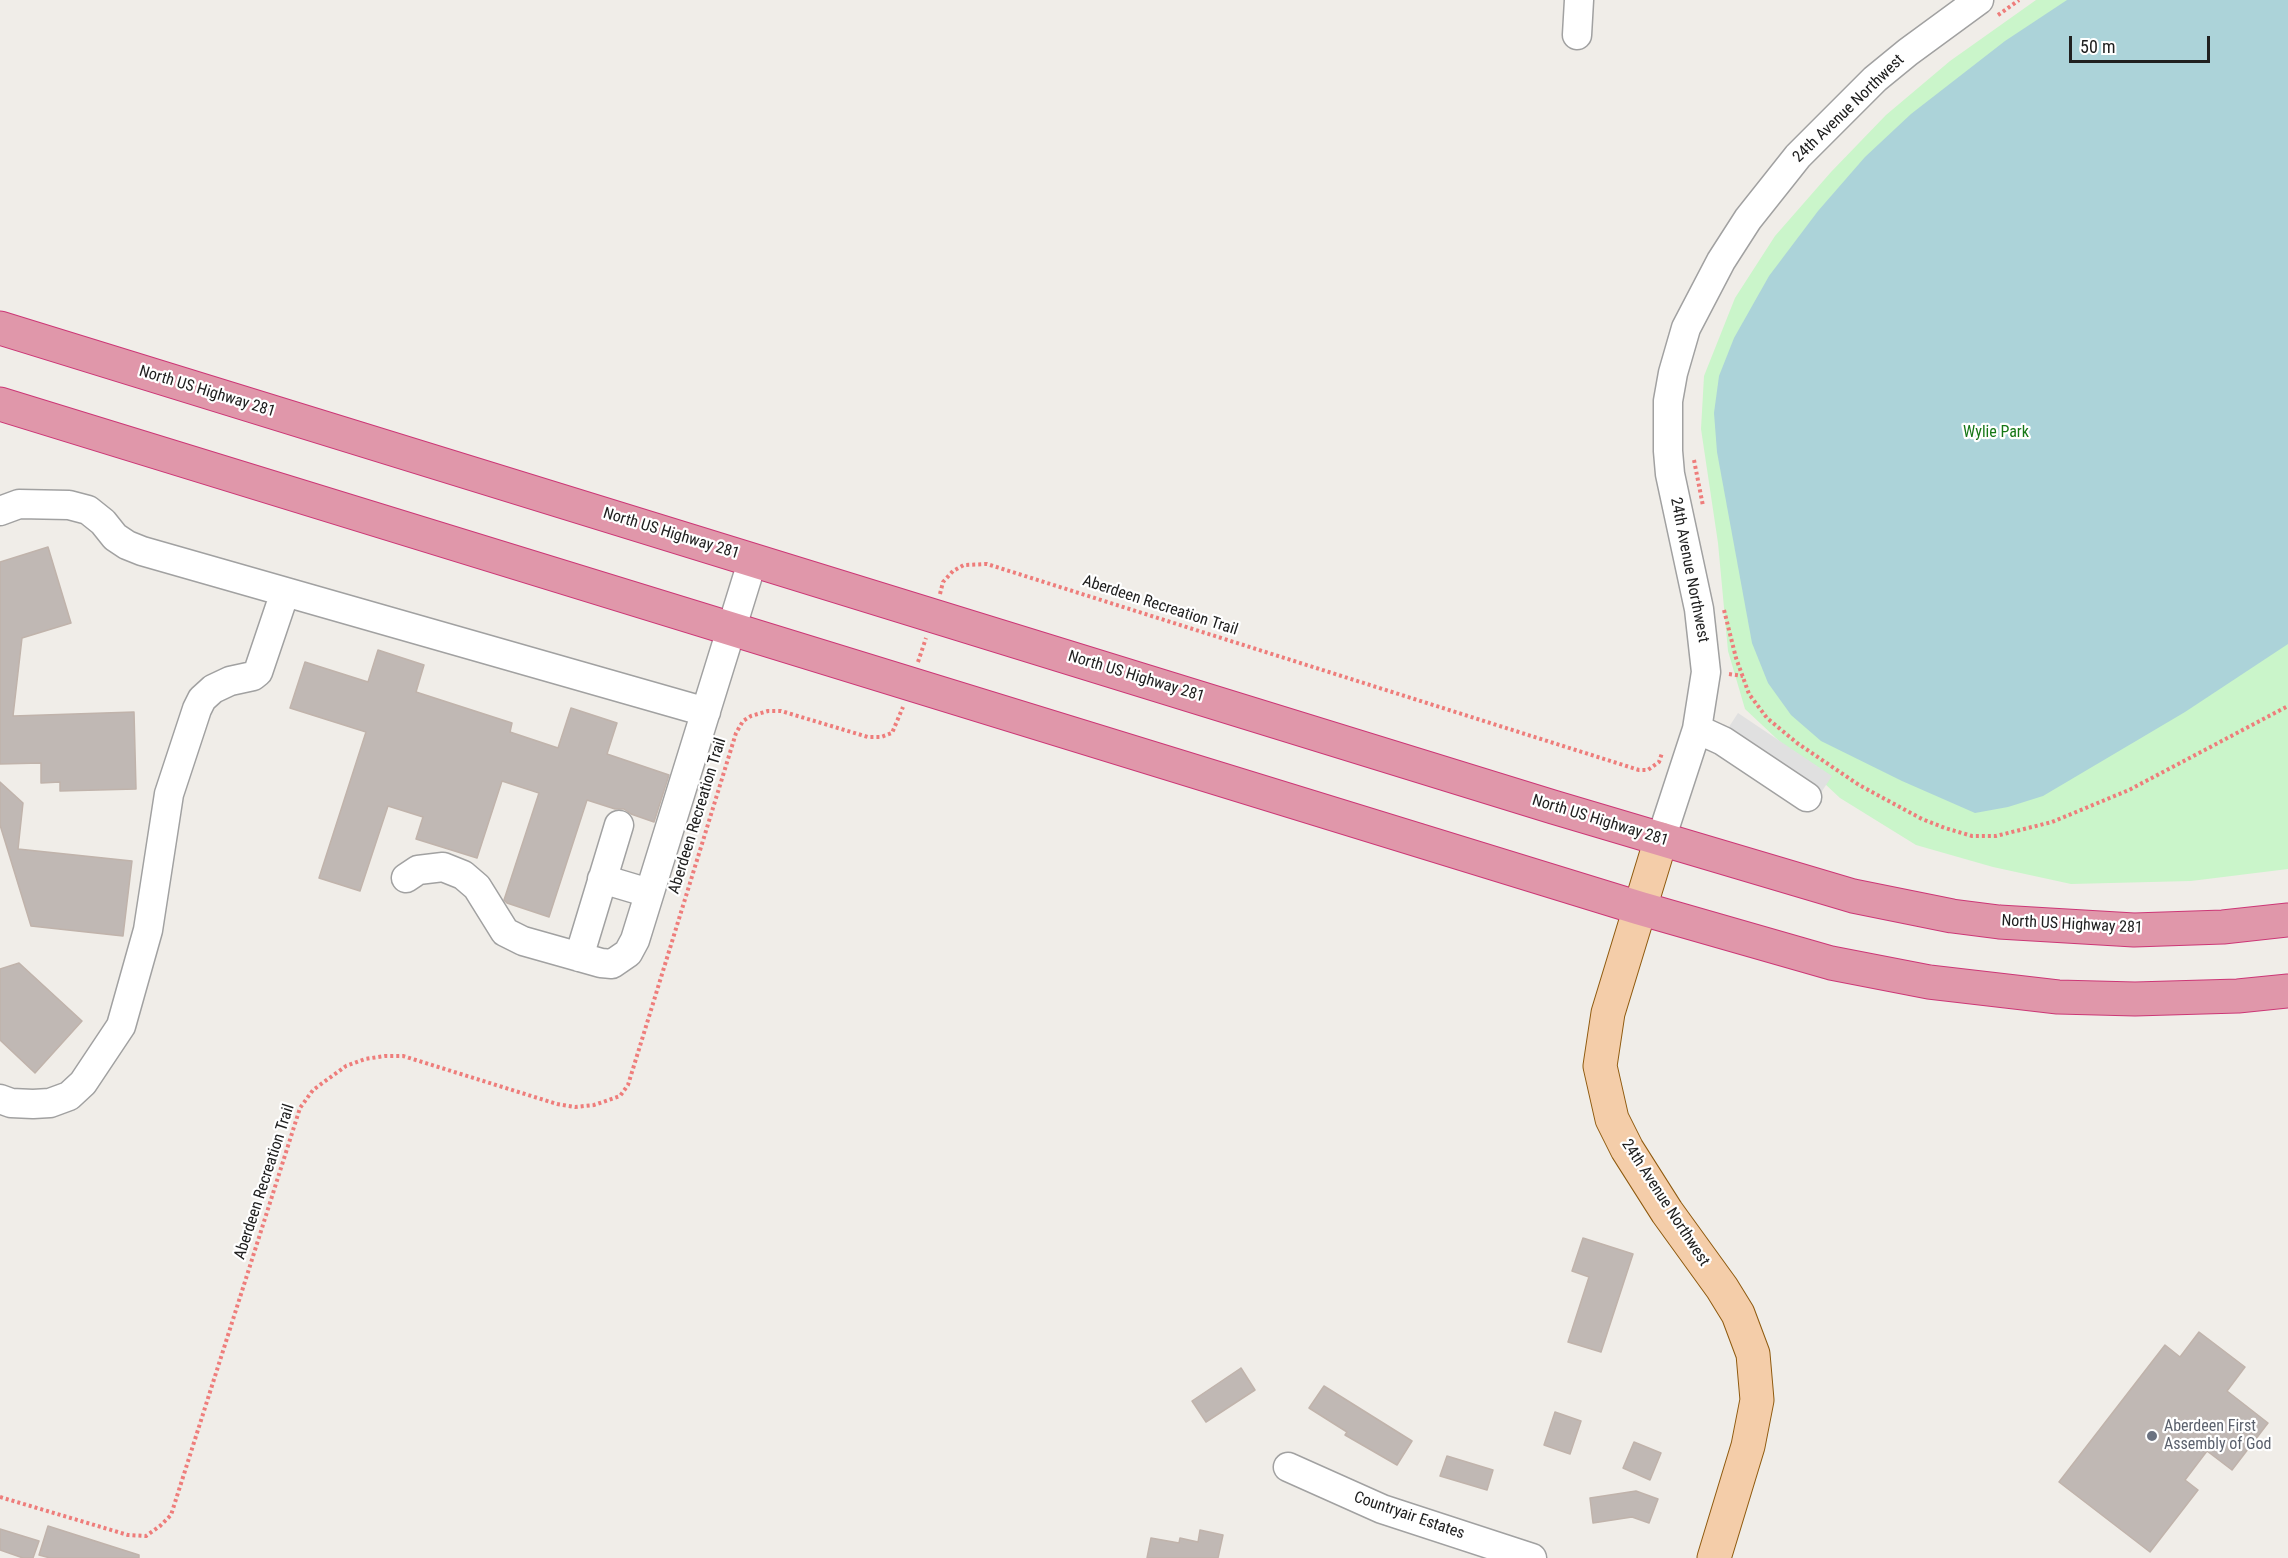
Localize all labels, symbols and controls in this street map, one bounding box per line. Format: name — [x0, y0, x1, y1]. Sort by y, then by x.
scale bar — [2072, 24, 2213, 62]
text: 50 m — [2080, 36, 2115, 57]
street label: 24th Avenue Northwest — [1789, 51, 1909, 167]
street label: North US Highway 281 — [137, 362, 277, 422]
park label: Wylie Park — [1963, 423, 2029, 443]
street label: 24th Avenue Northwest — [1666, 496, 1712, 644]
street label: North US Highway 281 — [601, 504, 741, 564]
street label: Aberdeen Recreation Trail — [1080, 572, 1240, 640]
street label: North US Highway 281 — [1066, 647, 1206, 707]
street label: Aberdeen Recreation Trail — [665, 736, 731, 896]
street label: North US Highway 281 — [1530, 791, 1670, 851]
street label: North US Highway 281 — [2001, 912, 2143, 938]
street label: Aberdeen Recreation Trail — [231, 1102, 299, 1262]
street label: 24th Avenue Northwest — [1617, 1136, 1713, 1270]
place label: Aberdeen First Assembly of God — [2164, 1417, 2271, 1455]
marker: Aberdeen First Assembly of God — [2145, 1429, 2159, 1443]
street label: Countryair Estates — [1351, 1488, 1467, 1544]

